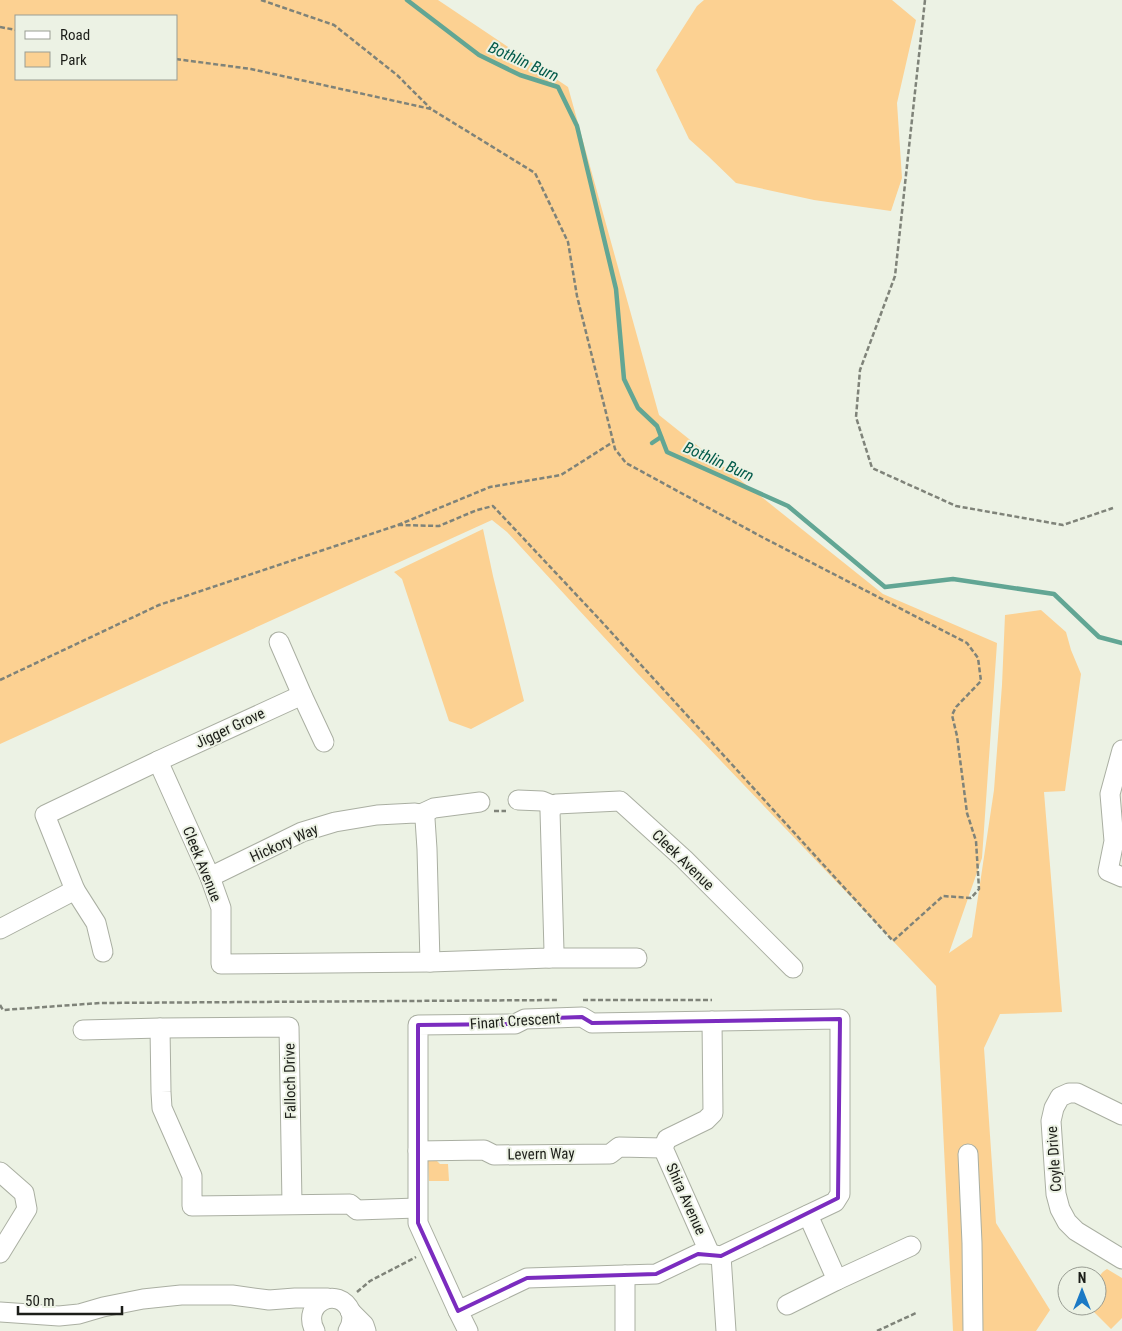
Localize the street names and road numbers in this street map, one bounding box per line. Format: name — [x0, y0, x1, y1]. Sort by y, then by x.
street label: Jigger Grove — [192, 704, 268, 752]
street label: Hickory Way — [247, 820, 321, 866]
street label: Cleek Avenue — [179, 824, 225, 904]
street label: Cleek Avenue — [648, 826, 718, 894]
street label: Finart Crescent — [469, 1009, 561, 1033]
street label: Falloch Drive — [280, 1043, 300, 1119]
street label: Coyle Drive — [1043, 1125, 1065, 1193]
street label: Levern Way — [507, 1144, 575, 1164]
street label: Shira Avenue — [662, 1160, 710, 1238]

